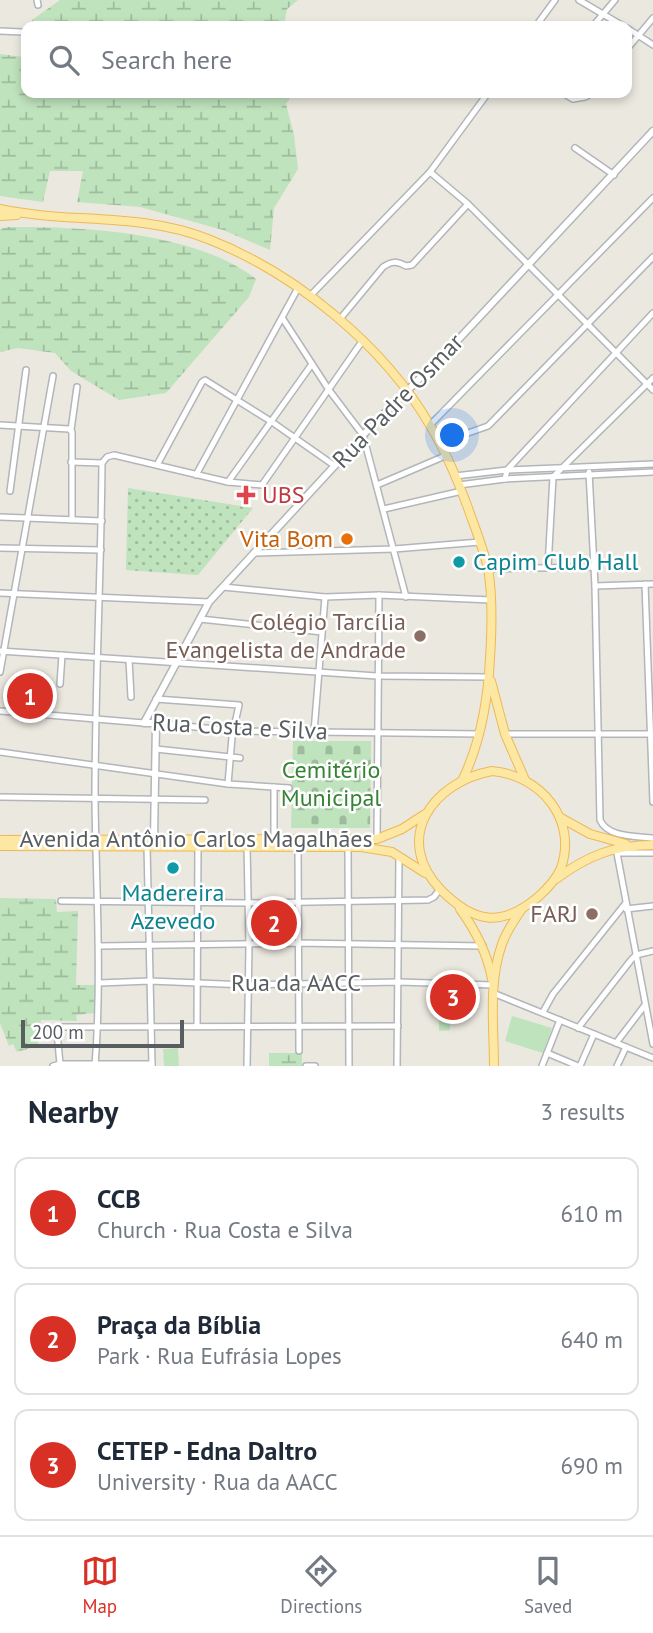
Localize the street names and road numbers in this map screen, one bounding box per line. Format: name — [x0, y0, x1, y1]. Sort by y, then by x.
street label: Rua Padre Osmar — [326, 327, 470, 475]
street label: Rua Costa e Silva — [151, 706, 329, 747]
street label: Avenida Antônio Carlos Magalhães — [19, 823, 373, 854]
street label: Rua da AACC — [231, 967, 361, 998]

